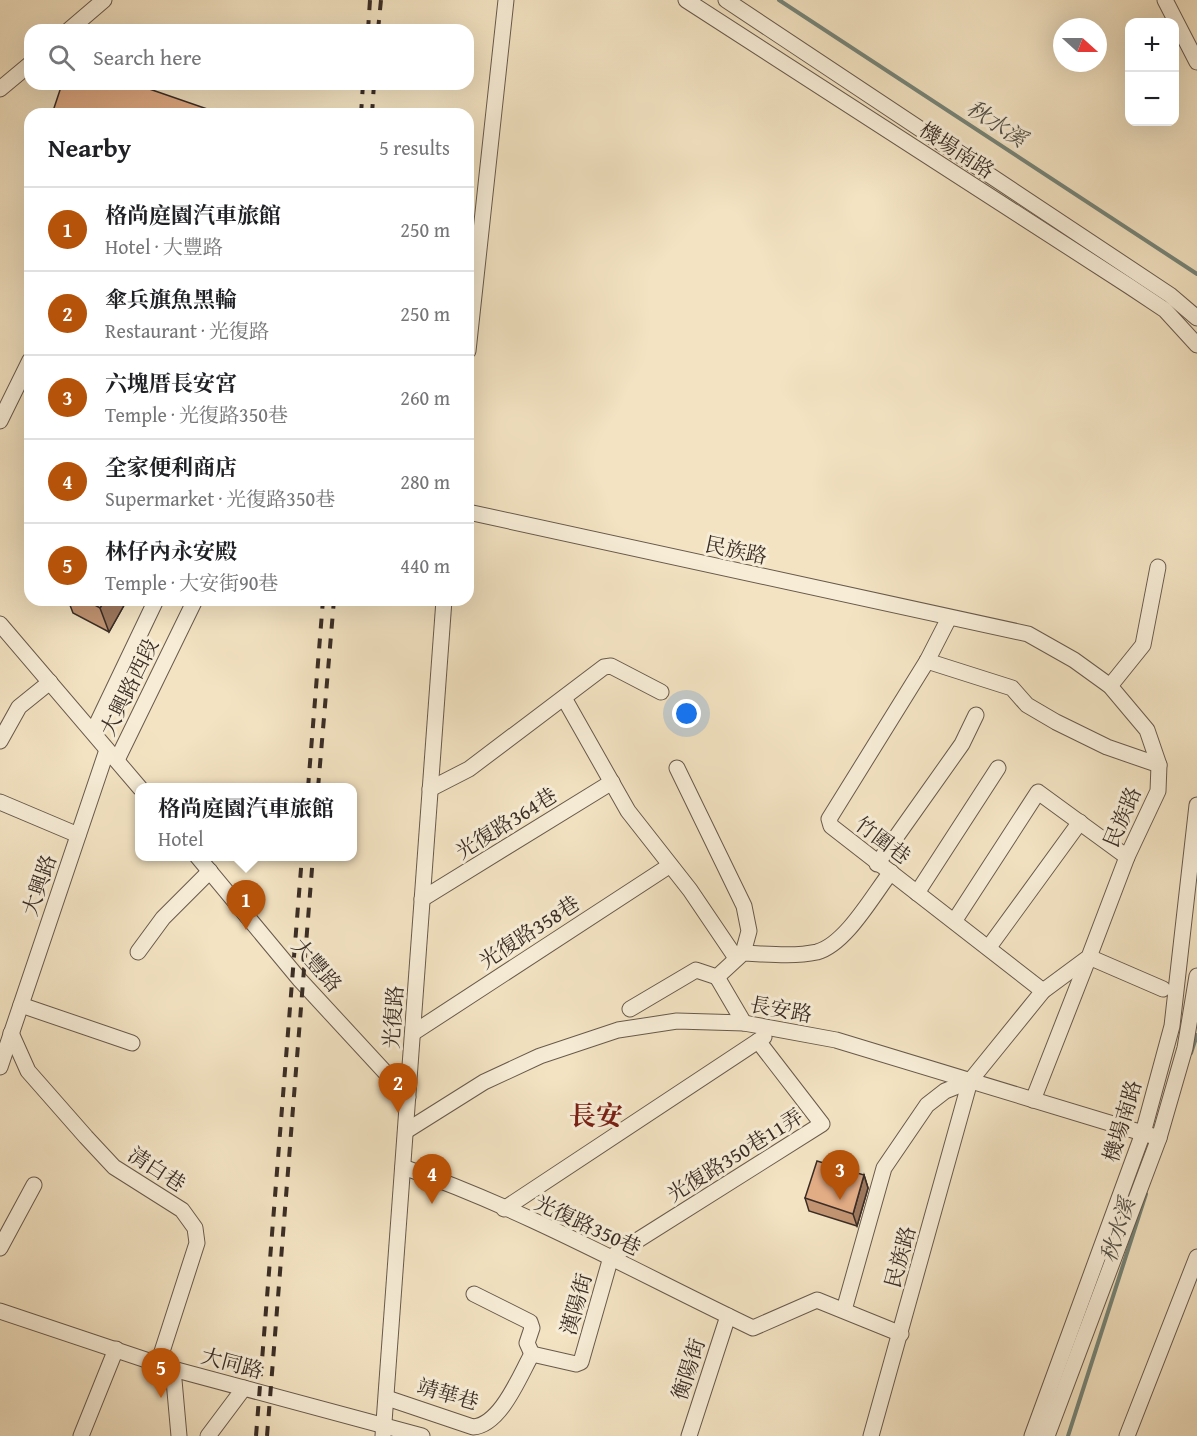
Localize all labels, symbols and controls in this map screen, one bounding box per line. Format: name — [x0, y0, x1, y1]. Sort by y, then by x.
north arrow — [1053, 18, 1107, 72]
map controls — [1125, 18, 1179, 126]
button: + — [1125, 18, 1179, 72]
search box — [24, 24, 474, 90]
icon: search — [45, 41, 78, 74]
text: Search here — [93, 41, 202, 73]
button: − — [1125, 72, 1179, 126]
water label: 秋水溪 — [961, 92, 1035, 155]
street label: 機場南路 — [913, 114, 1001, 186]
text: Nearby — [48, 128, 131, 167]
text: 5 results — [379, 133, 450, 162]
text: 格尚庭園汽車旅館 — [105, 199, 281, 231]
text: 1 — [62, 215, 73, 244]
text: 250 m — [400, 215, 450, 244]
text: Hotel · 大豐路 — [105, 232, 223, 261]
text: 傘兵旗魚黑輪 — [105, 283, 237, 315]
text: 2 — [62, 299, 73, 328]
text: 250 m — [400, 299, 450, 328]
text: Restaurant · 光復路 — [105, 316, 269, 345]
text: 六塊厝長安宮 — [105, 367, 237, 399]
text: 3 — [62, 383, 73, 412]
text: 260 m — [400, 383, 450, 412]
text: Temple · 光復路350巷 — [105, 400, 288, 429]
text: 全家便利商店 — [105, 451, 237, 483]
text: 4 — [62, 467, 73, 496]
text: 280 m — [400, 467, 450, 496]
text: Supermarket · 光復路350巷 — [105, 484, 335, 513]
street label: 民族路 — [702, 528, 770, 572]
text: 林仔內永安殿 — [105, 535, 237, 567]
text: 5 — [62, 551, 73, 580]
text: 440 m — [400, 551, 450, 580]
text: Temple · 大安街90巷 — [105, 568, 278, 597]
street label: 大興路西段 — [92, 633, 166, 741]
your location — [672, 699, 701, 728]
street label: 光復路364巷 — [449, 780, 563, 866]
street label: 民族路 — [1095, 782, 1149, 852]
popup — [135, 783, 357, 861]
text: 格尚庭園汽車旅館 — [158, 792, 334, 824]
street label: 竹圍巷 — [849, 809, 917, 871]
text: Hotel — [158, 824, 204, 853]
street label: 大興路 — [14, 850, 64, 920]
pin: 1 — [226, 880, 266, 930]
street label: 光復路358巷 — [473, 888, 585, 976]
street label: 大豐路 — [285, 931, 349, 999]
street label: 光復路 — [375, 984, 411, 1050]
street label: 長安路 — [747, 988, 815, 1030]
pin: 2 — [378, 1064, 418, 1113]
street label: 機場南路 — [1095, 1076, 1149, 1166]
district label: 長安 — [569, 1095, 623, 1135]
street label: 光復路350巷11弄 — [661, 1101, 809, 1209]
street label: 清白巷 — [122, 1139, 192, 1199]
pin: 3 — [820, 1150, 860, 1200]
pin: 4 — [412, 1154, 452, 1204]
street label: 光復路350巷 — [530, 1187, 646, 1263]
water label: 秋水溪 — [1092, 1192, 1143, 1266]
street label: 民族路 — [877, 1223, 923, 1291]
street label: 漢陽街 — [552, 1269, 600, 1339]
street label: 衡陽街 — [664, 1334, 712, 1404]
street label: 大同路 — [198, 1340, 266, 1386]
pin: 5 — [142, 1348, 180, 1398]
street label: 靖華巷 — [413, 1370, 483, 1418]

